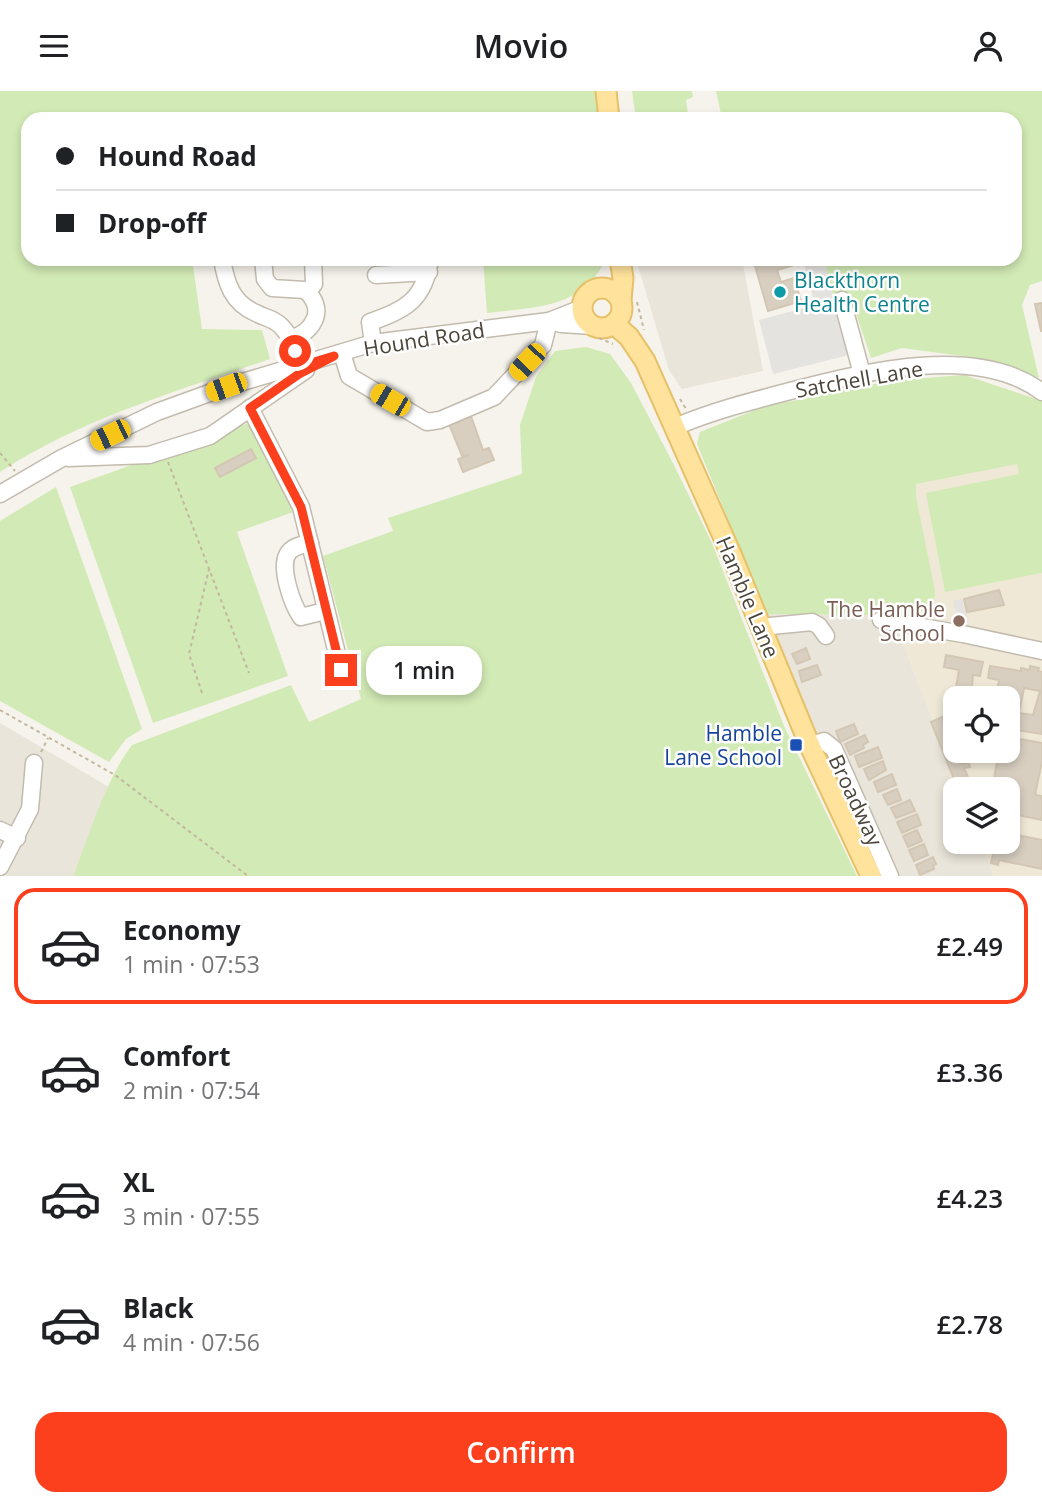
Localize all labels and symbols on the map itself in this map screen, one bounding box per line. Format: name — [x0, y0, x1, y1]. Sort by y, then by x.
place label: Blackthorn Health Centre — [794, 266, 930, 318]
marker: Blackthorn Health Centre — [772, 284, 788, 300]
street label: Hound Road — [361, 316, 487, 362]
route start — [279, 335, 311, 367]
car — [505, 339, 550, 385]
street label: Satchell Lane — [793, 354, 925, 404]
car — [203, 370, 250, 404]
car — [367, 380, 414, 420]
car — [87, 416, 134, 454]
street label: Hamble Lane — [710, 532, 786, 662]
place label: The Hamble School — [827, 595, 945, 647]
marker: The Hamble School — [951, 613, 967, 629]
callout: 1 min — [366, 645, 481, 695]
route end — [325, 654, 357, 686]
place label: Hamble Lane School — [664, 719, 782, 771]
marker: Hamble Lane School — [788, 737, 804, 753]
street label: Broadway — [823, 750, 890, 851]

